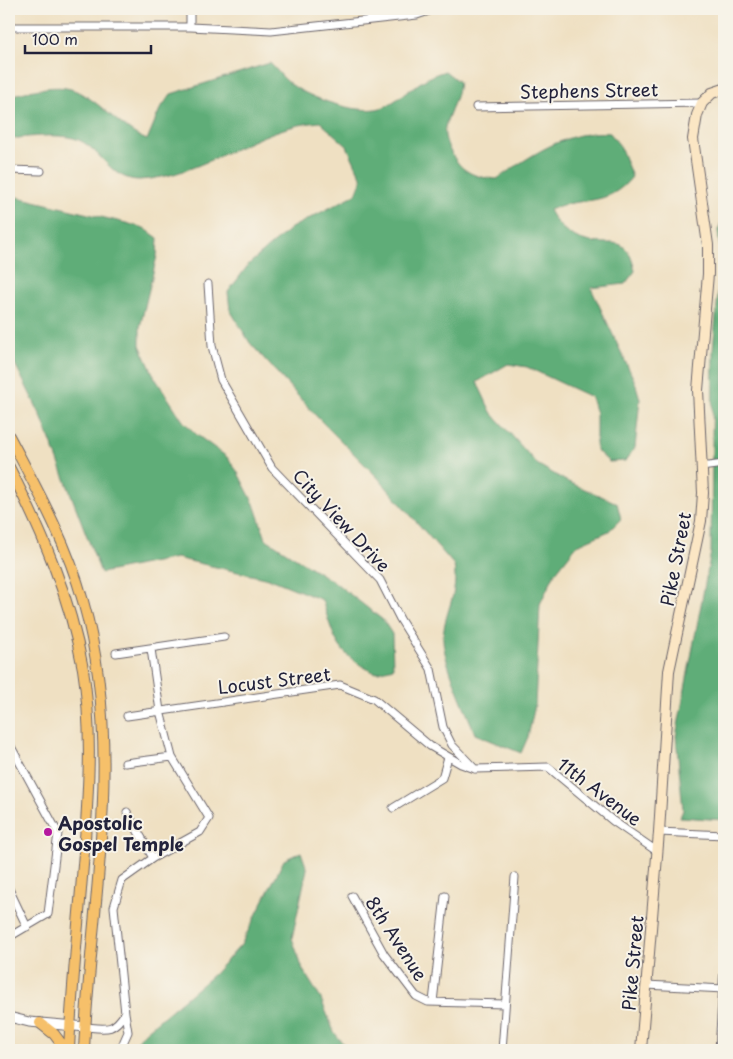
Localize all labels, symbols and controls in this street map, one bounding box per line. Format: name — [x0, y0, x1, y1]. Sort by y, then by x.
scale bar — [25, 22, 151, 54]
text: 100 m — [32, 27, 78, 50]
street label: Stephens Street — [520, 75, 658, 105]
street label: City View Drive — [287, 462, 397, 578]
street label: Pike Street — [653, 510, 697, 608]
street label: Locust Street — [216, 660, 332, 700]
street label: 11th Avenue — [552, 750, 648, 832]
place label: Apostolic Gospel Temple — [58, 809, 184, 857]
marker: Apostolic Gospel Temple — [42, 826, 54, 838]
street label: 8th Avenue — [359, 890, 435, 986]
street label: Pike Street — [614, 914, 650, 1012]

